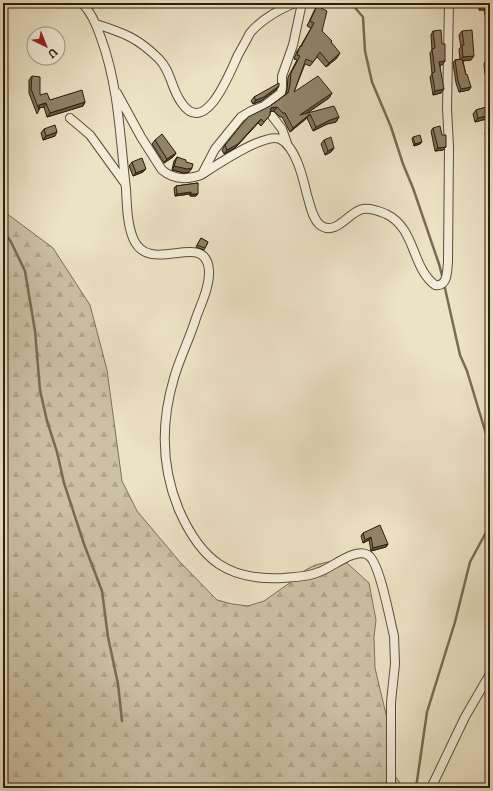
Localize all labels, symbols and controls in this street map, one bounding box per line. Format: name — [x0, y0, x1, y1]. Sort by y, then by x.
north arrow — [26, 26, 66, 66]
text: U — [44, 45, 60, 61]

